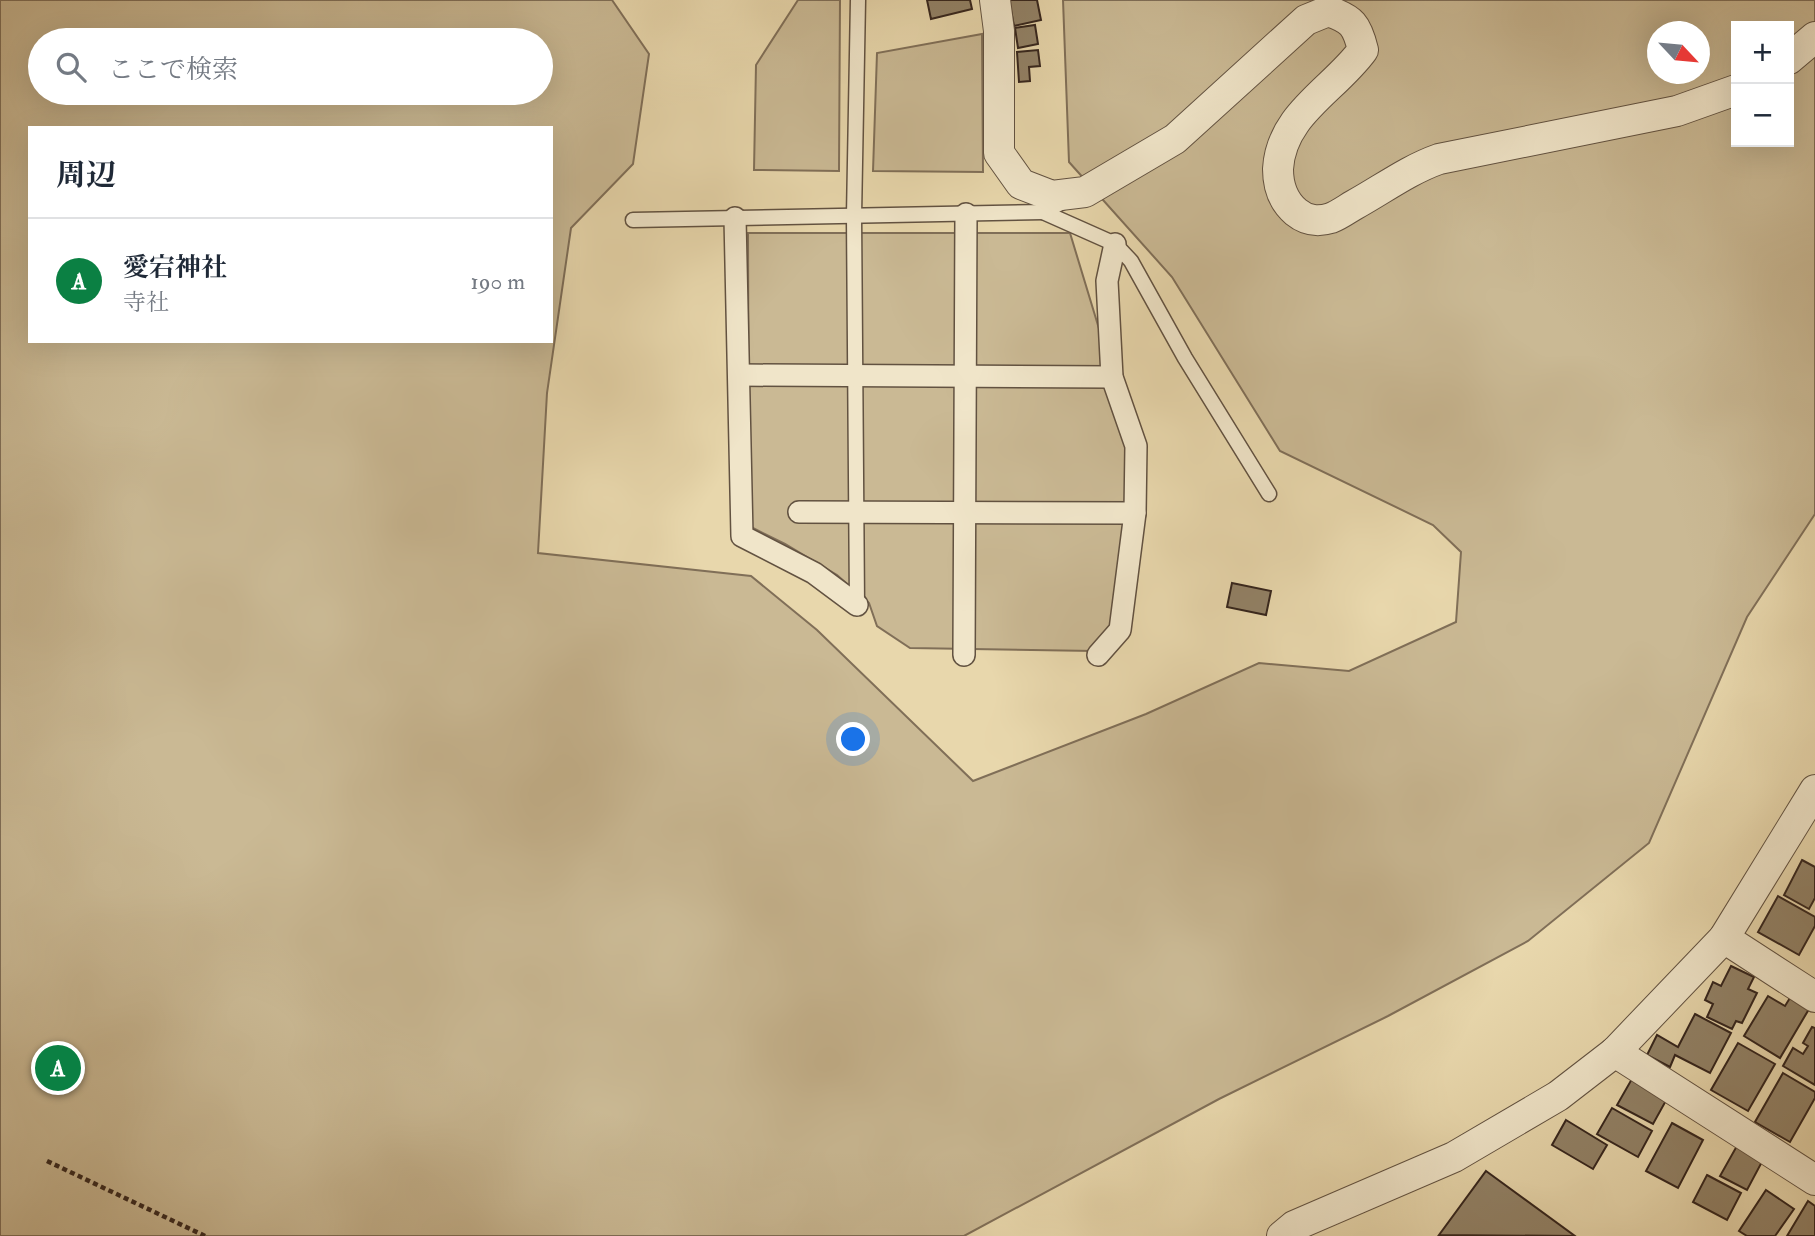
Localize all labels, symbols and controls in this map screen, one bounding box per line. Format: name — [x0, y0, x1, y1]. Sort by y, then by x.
north arrow — [1647, 21, 1710, 84]
map controls — [1731, 21, 1794, 147]
button: + — [1731, 21, 1794, 84]
search box — [28, 28, 553, 105]
icon: search — [52, 48, 90, 86]
text: ここで検索 — [108, 54, 238, 86]
button: − — [1731, 84, 1794, 147]
text: 周辺 — [56, 157, 116, 194]
text: 愛宕神社 — [123, 252, 227, 284]
text: A — [72, 267, 86, 296]
text: 190 m — [471, 267, 525, 296]
text: 寺社 — [123, 288, 169, 317]
your location — [836, 722, 870, 756]
pin: A — [35, 1042, 81, 1094]

